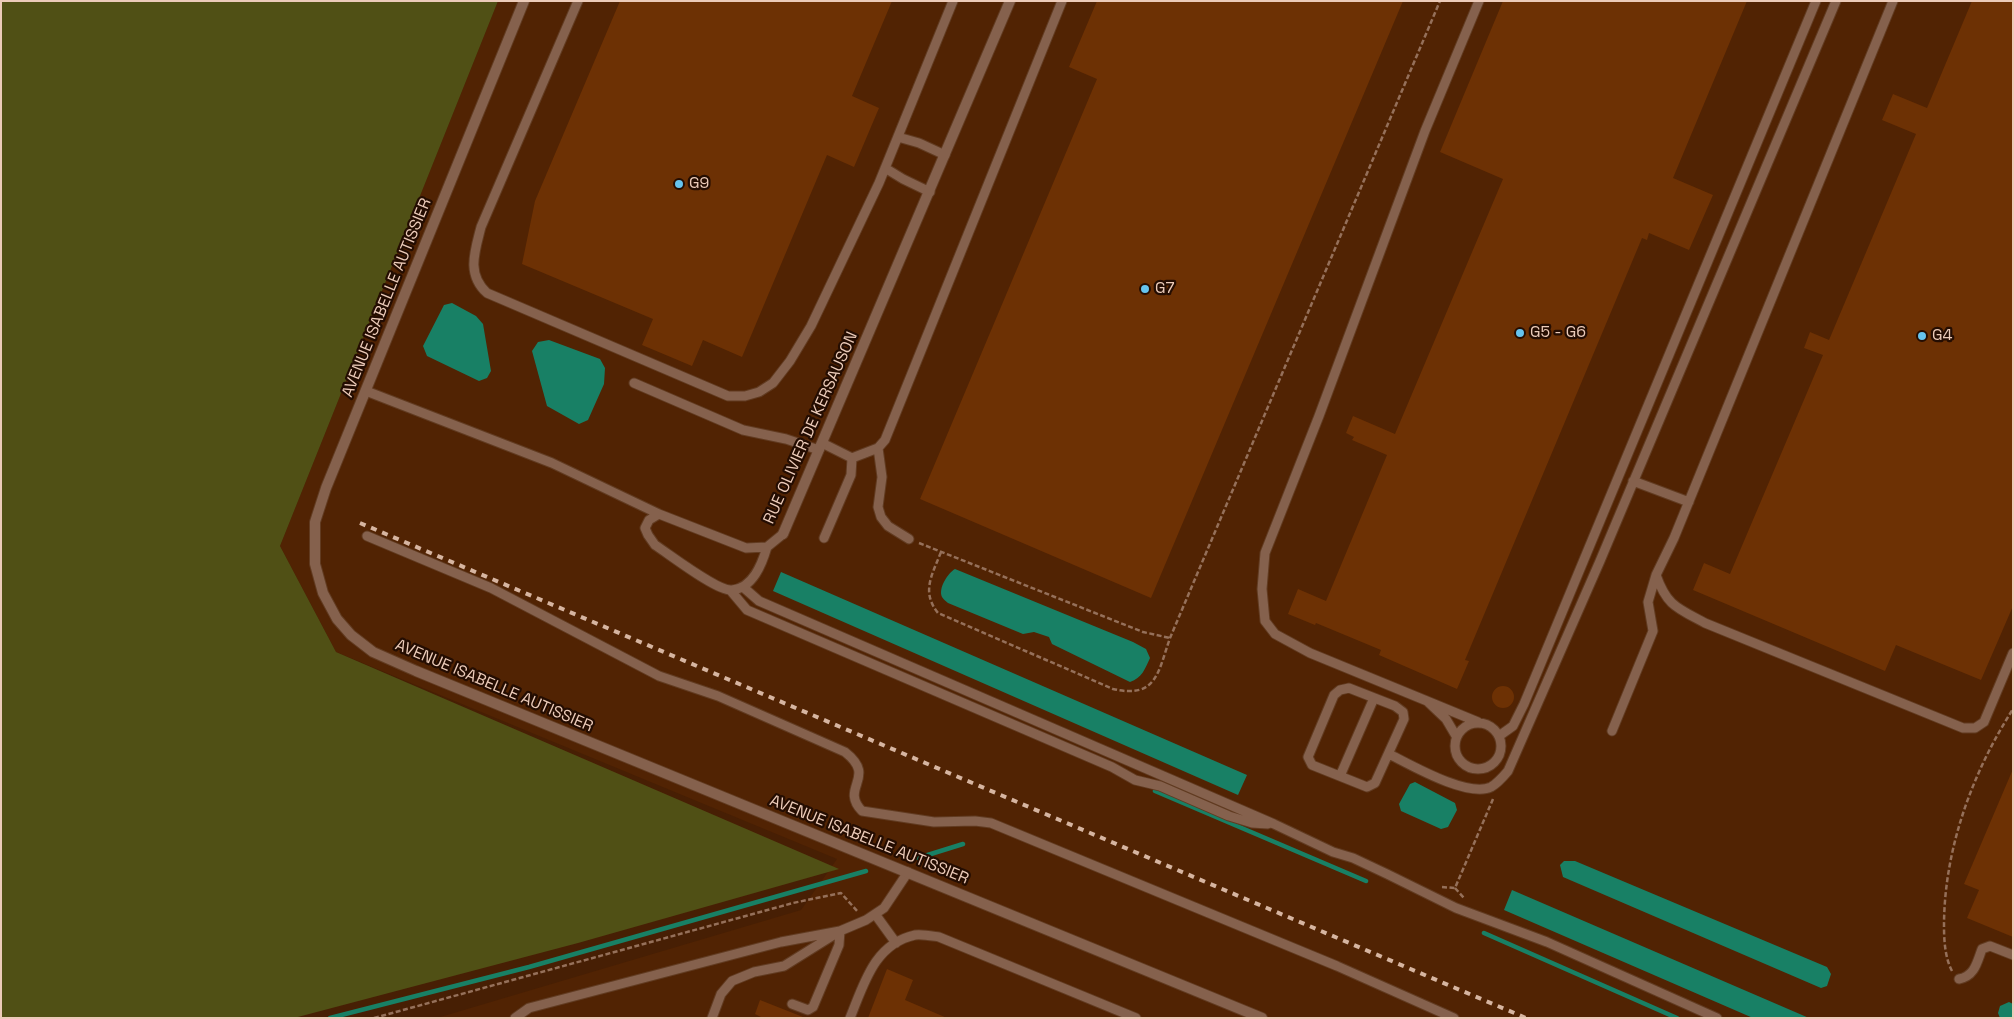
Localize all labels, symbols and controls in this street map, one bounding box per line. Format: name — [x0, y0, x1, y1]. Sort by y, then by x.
place label: G9 — [689, 174, 709, 194]
marker: G9 — [673, 178, 685, 190]
street label: AVENUE ISABELLE AUTISSIER — [338, 196, 436, 400]
place label: G7 — [1155, 279, 1175, 299]
marker: G7 — [1139, 283, 1151, 295]
place label: G5 - G6 — [1530, 323, 1586, 343]
place label: G4 — [1932, 326, 1953, 346]
marker: G5 - G6 — [1514, 327, 1526, 339]
street label: RUE OLIVIER DE KERSAUSON — [760, 329, 862, 527]
marker: G4 — [1916, 330, 1928, 342]
street label: AVENUE ISABELLE AUTISSIER — [392, 636, 596, 736]
street label: AVENUE ISABELLE AUTISSIER — [767, 791, 971, 889]

